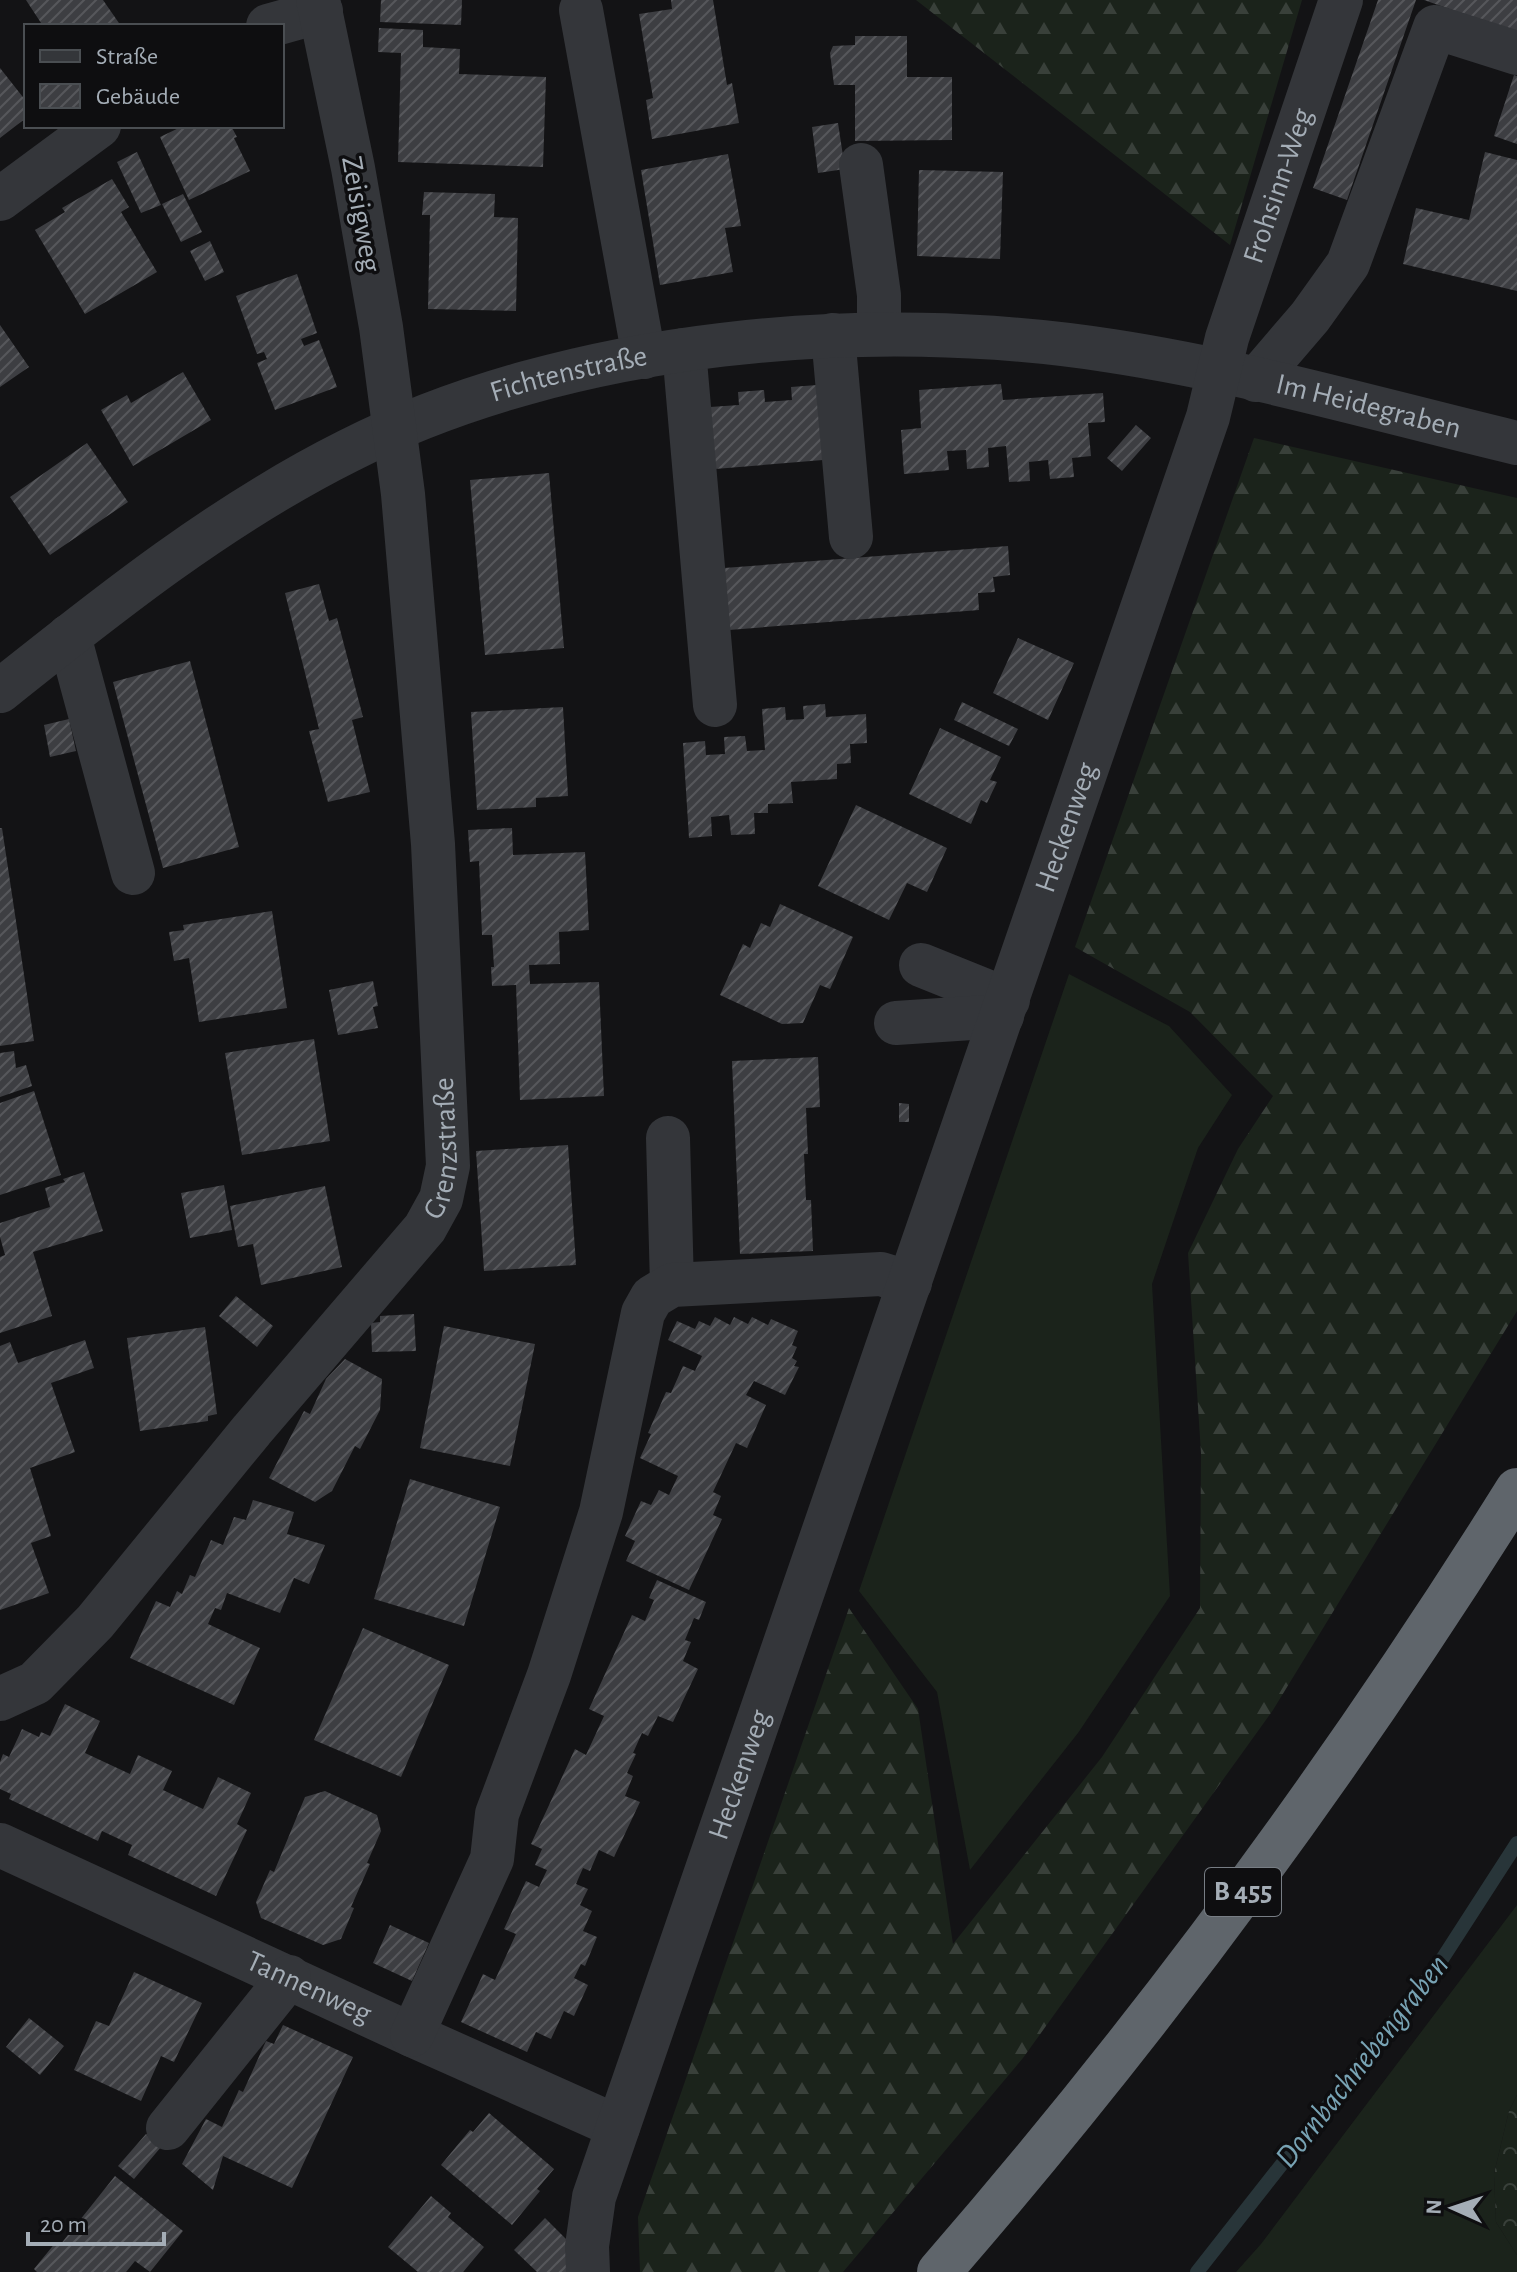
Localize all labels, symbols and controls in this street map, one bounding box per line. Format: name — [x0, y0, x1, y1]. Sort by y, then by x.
legend — [24, 24, 284, 128]
text: Straße — [96, 45, 158, 69]
text: Gebäude — [96, 85, 180, 109]
street label: Frohsinn-Weg — [1238, 104, 1318, 267]
street label: Zeisigweg — [336, 154, 386, 275]
street label: Fichtenstraße — [486, 341, 649, 408]
street label: Im Heidegraben — [1273, 369, 1464, 444]
street label: Heckenweg — [1030, 759, 1103, 897]
street label: Grenzstraße — [418, 1077, 463, 1224]
street label: Heckenweg — [703, 1706, 776, 1844]
road number: B 455 — [1205, 1868, 1281, 1916]
street label: Tannenweg — [242, 1946, 376, 2029]
water label: Dornbachnebengraben — [1269, 1949, 1455, 2173]
north arrow — [1413, 2168, 1493, 2248]
scale bar — [28, 2196, 164, 2246]
text: N — [1423, 2199, 1445, 2215]
text: 20 m — [40, 2213, 87, 2237]

